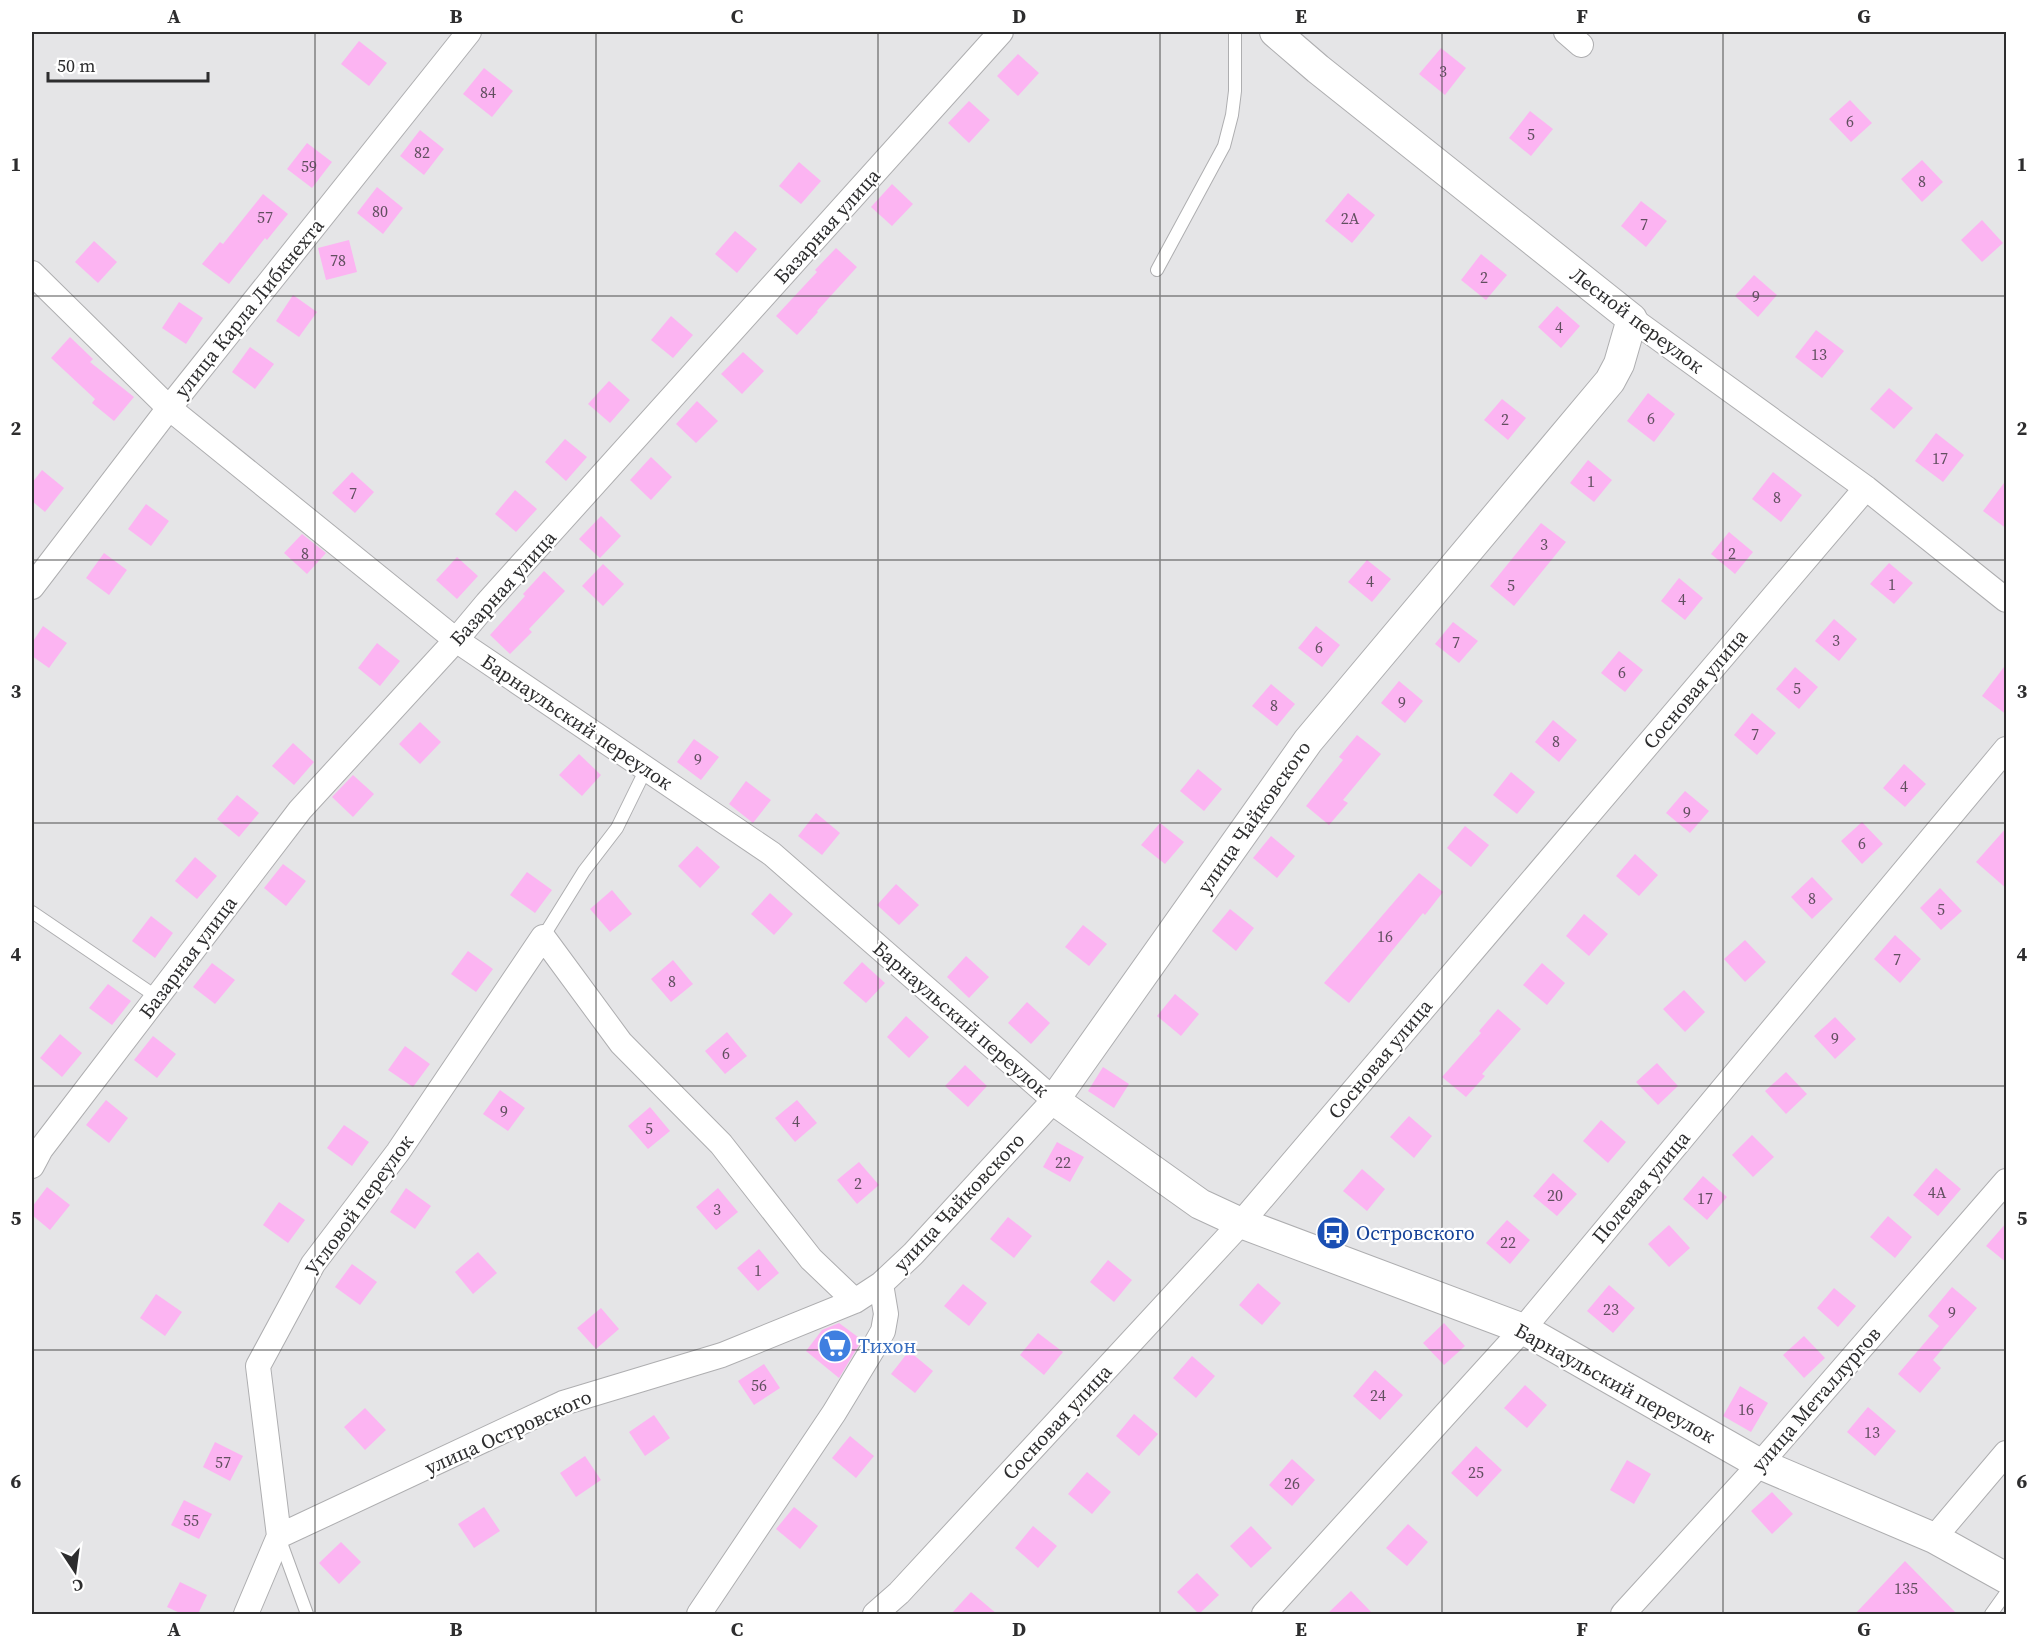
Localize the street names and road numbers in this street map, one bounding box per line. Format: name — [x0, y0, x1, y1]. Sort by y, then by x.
street label: Базарная улица — [767, 161, 887, 290]
street label: улица Карла Либкнехта — [168, 212, 331, 404]
street label: Лесной переулок — [1564, 260, 1710, 380]
street label: Базарная улица — [443, 523, 563, 652]
street label: Сосновая улица — [1636, 622, 1754, 755]
street label: Барнаульский переулок — [476, 647, 678, 797]
street label: улица Чайковского — [1191, 735, 1317, 899]
street label: Базарная улица — [133, 889, 244, 1024]
street label: Барнаульский переулок — [867, 935, 1055, 1103]
street label: Сосновая улица — [1321, 992, 1439, 1125]
street label: Полевая улица — [1585, 1124, 1697, 1249]
street label: улица Чайковского — [887, 1126, 1031, 1278]
street label: Угловой переулок — [298, 1129, 420, 1281]
street label: Барнаульский переулок — [1510, 1316, 1720, 1450]
street label: улица Металлургов — [1745, 1320, 1887, 1478]
street label: Сосновая улица — [996, 1357, 1119, 1486]
street label: улица Островского — [420, 1383, 596, 1481]

